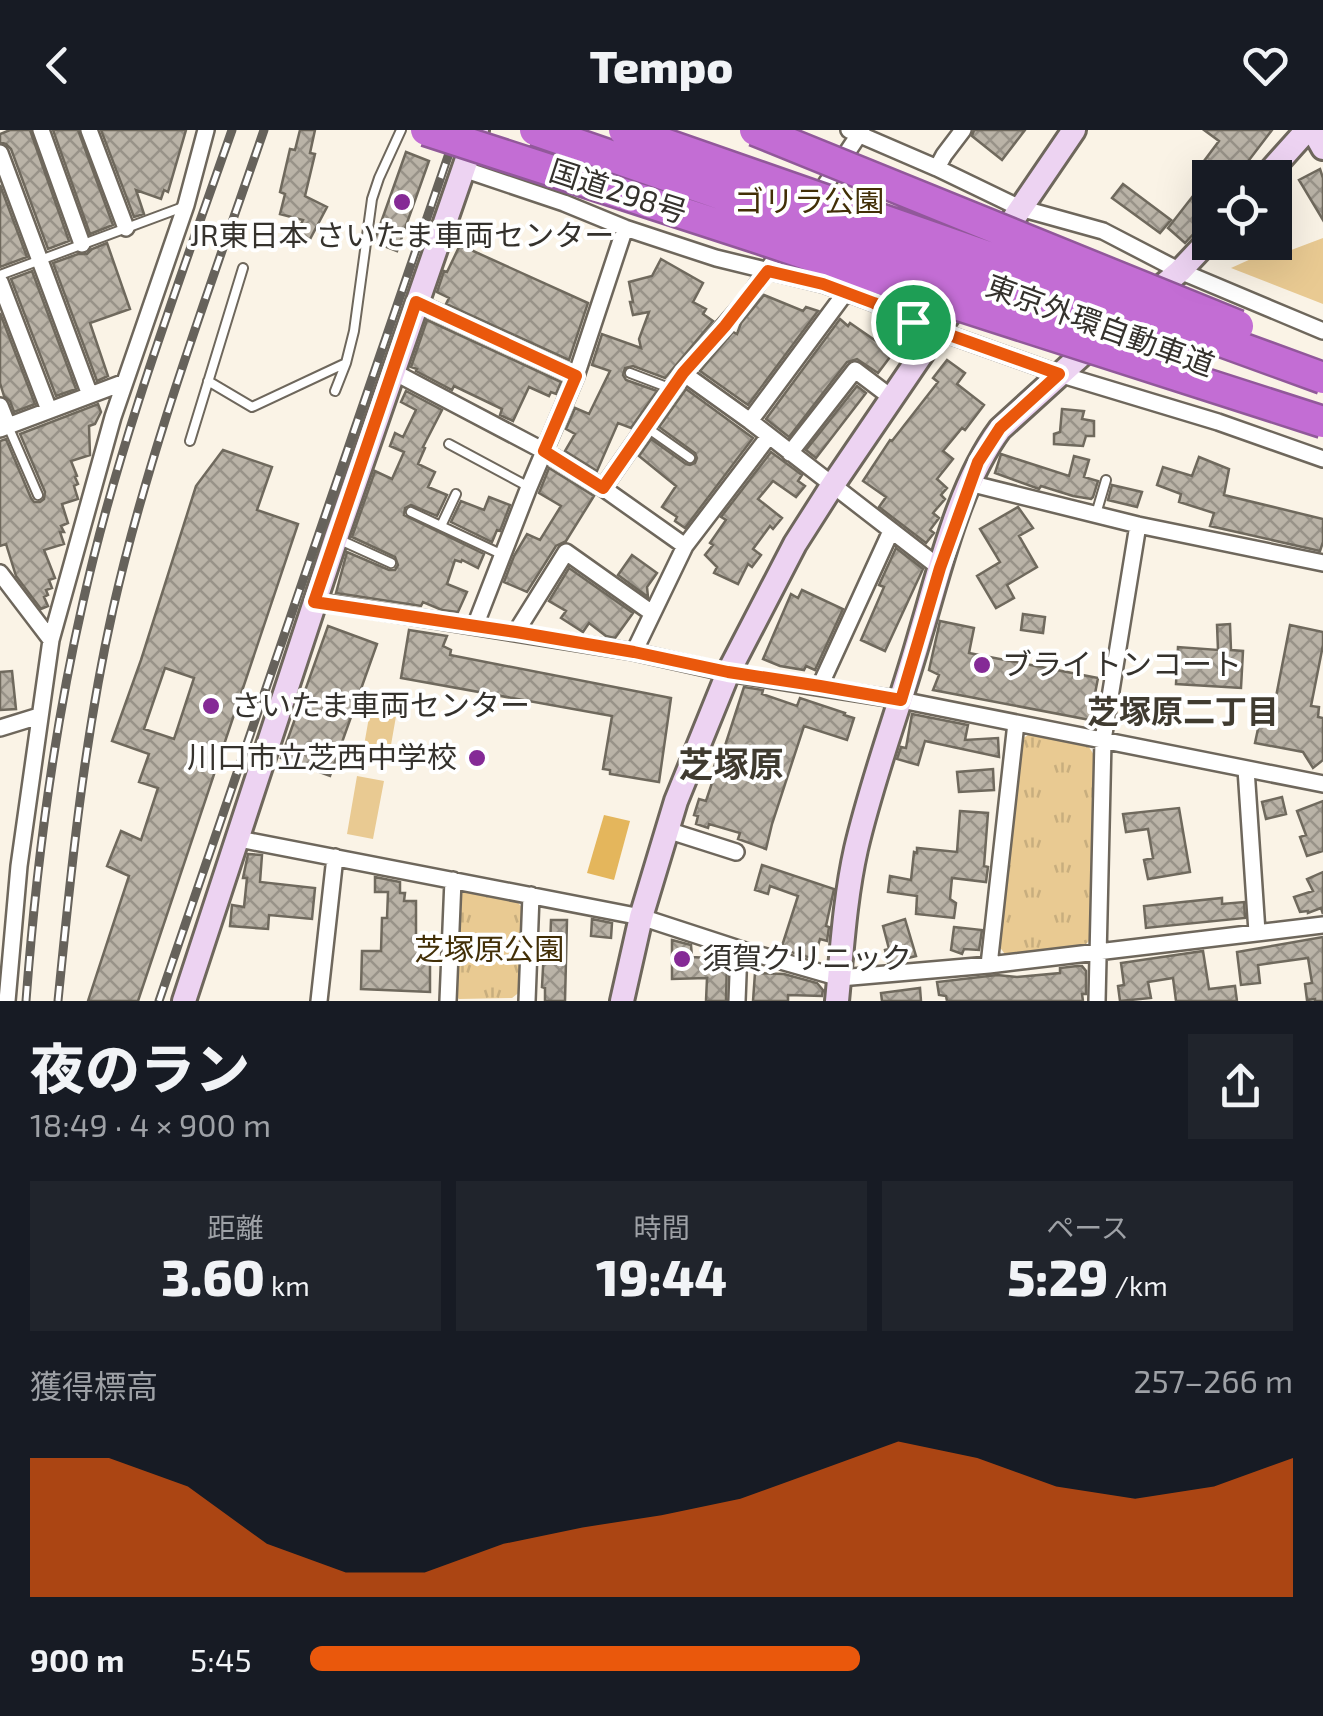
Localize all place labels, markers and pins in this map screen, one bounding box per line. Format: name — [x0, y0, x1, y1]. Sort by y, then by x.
marker: JR東日本 さいたま車両センター — [391, 191, 413, 213]
place label: JR東日本 さいたま車両センター — [190, 216, 614, 252]
pin — [871, 280, 956, 365]
place label: ブライトンコート — [1002, 645, 1242, 681]
marker: ブライトンコート — [971, 654, 993, 676]
place label: さいたま車両センター — [231, 686, 530, 722]
marker: さいたま車両センター — [200, 695, 222, 717]
place label: 川口市立芝西中学校 — [187, 738, 457, 774]
marker: 川口市立芝西中学校 — [466, 747, 488, 769]
place label: 須賀クリニック — [702, 939, 912, 975]
marker: 須賀クリニック — [671, 948, 693, 970]

